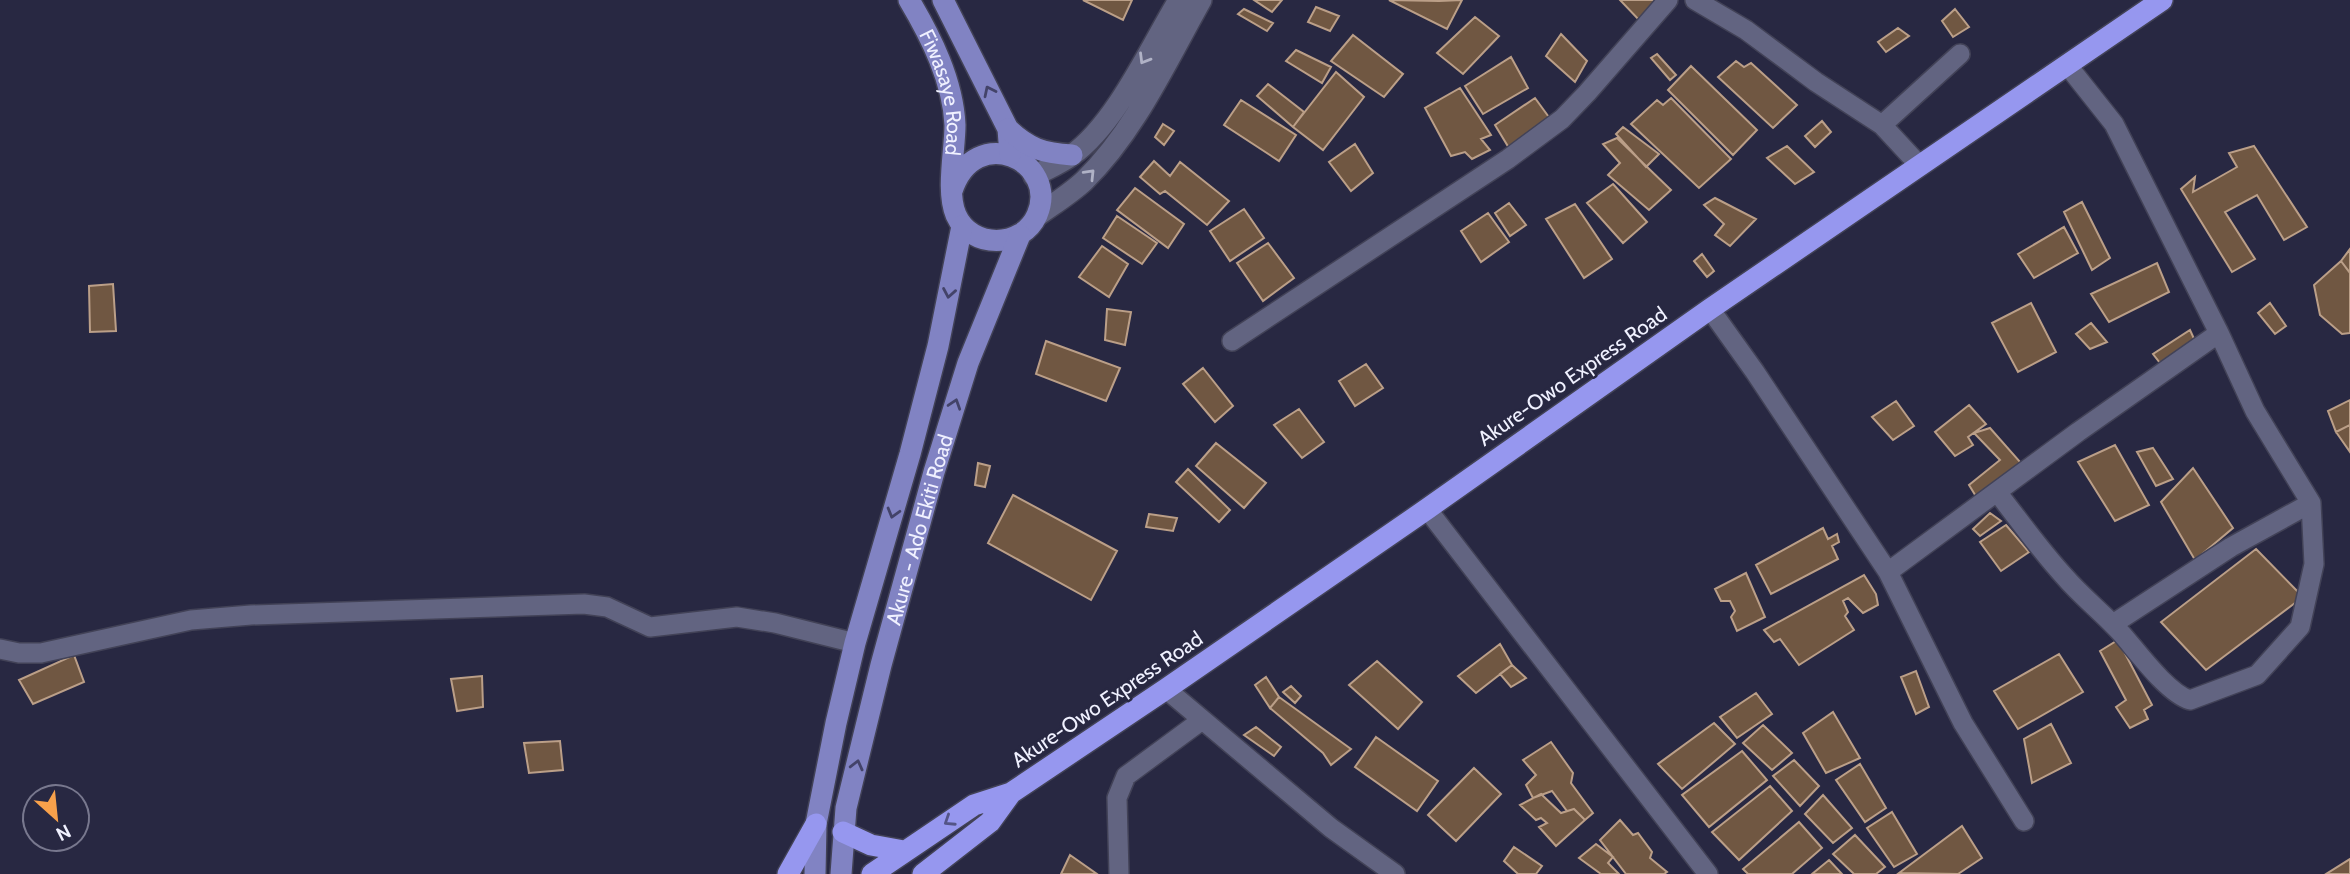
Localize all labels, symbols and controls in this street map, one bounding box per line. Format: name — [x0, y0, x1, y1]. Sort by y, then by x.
street label: Fiwasaye Road — [915, 25, 968, 157]
one-way arrow — [1139, 51, 1152, 64]
one-way arrow — [984, 86, 998, 98]
one-way arrow — [1082, 169, 1094, 182]
one-way arrow — [942, 287, 957, 299]
street label: Akure-Owo Express Road — [1473, 301, 1671, 451]
one-way arrow — [947, 398, 961, 410]
street label: Akure - Ado Ekiti Road — [880, 431, 958, 628]
one-way arrow — [887, 507, 901, 519]
street label: Akure-Owo Express Road — [1007, 626, 1207, 772]
one-way arrow — [848, 759, 863, 771]
north arrow — [21, 783, 91, 853]
one-way arrow — [944, 813, 957, 826]
text: N — [52, 819, 75, 846]

